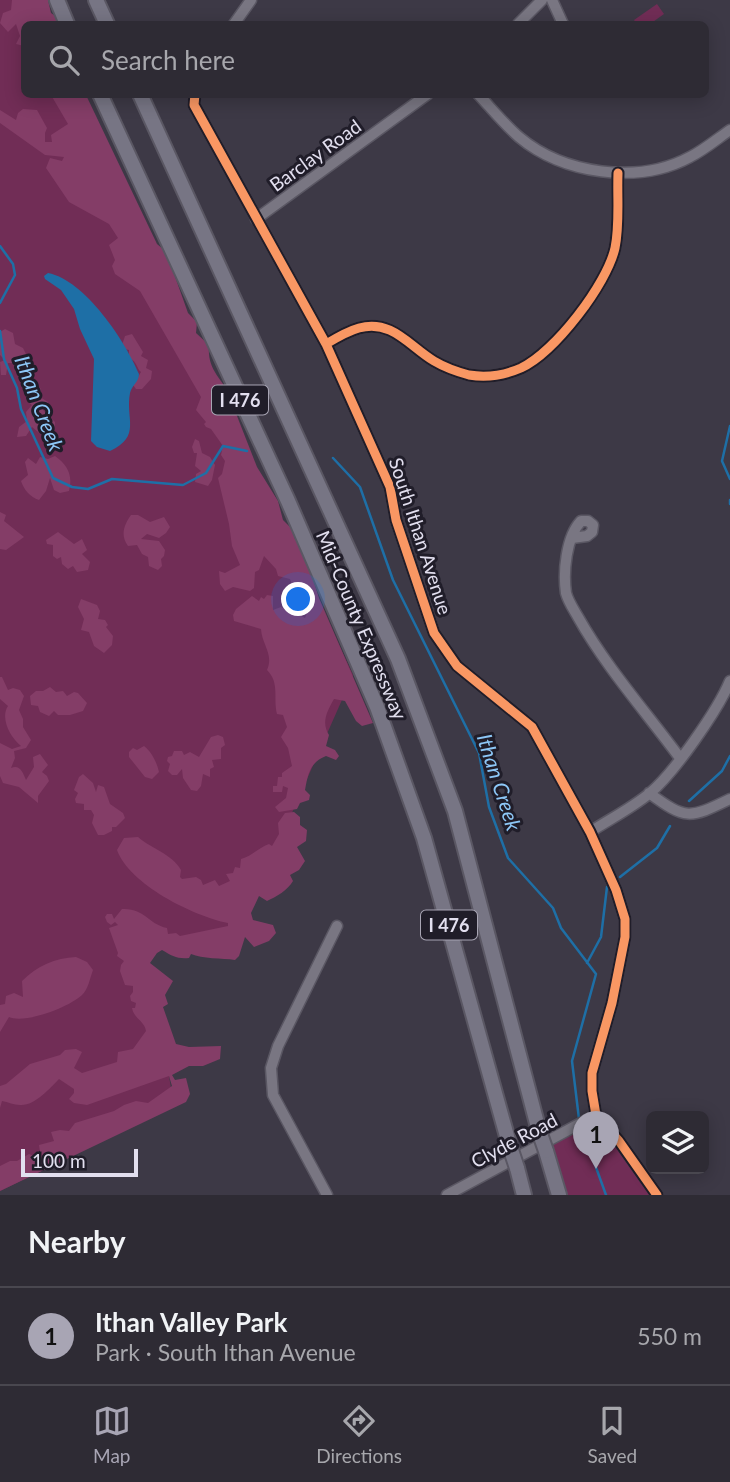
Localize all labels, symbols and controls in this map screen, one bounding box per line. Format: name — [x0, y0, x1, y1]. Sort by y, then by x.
search box — [21, 21, 709, 98]
icon: search — [45, 41, 83, 79]
text: Search here — [101, 44, 235, 76]
street label: Barclay Road — [265, 114, 365, 196]
water label: Ithan Creek — [10, 352, 70, 455]
road number: I 476 — [212, 386, 268, 414]
street label: South Ithan Avenue — [385, 455, 457, 617]
street label: Mid-County Expressway — [312, 527, 412, 723]
your location — [281, 582, 315, 616]
water label: Ithan Creek — [473, 730, 528, 835]
road number: I 476 — [421, 910, 477, 940]
street label: Clyde Road — [467, 1108, 561, 1172]
pin: 1 — [573, 1111, 619, 1169]
map controls — [646, 1111, 709, 1174]
button: layers — [646, 1111, 709, 1174]
scale bar — [21, 1146, 138, 1178]
text: 100 m — [32, 1149, 86, 1172]
text: Nearby — [28, 1223, 126, 1259]
text: Ithan Valley Park — [95, 1306, 287, 1338]
text: 1 — [44, 1322, 58, 1350]
text: 550 m — [637, 1322, 702, 1350]
text: Park · South Ithan Avenue — [95, 1338, 356, 1366]
tab: Map — [93, 1402, 131, 1467]
tab: Directions — [316, 1402, 402, 1467]
tab: Saved — [588, 1402, 637, 1467]

